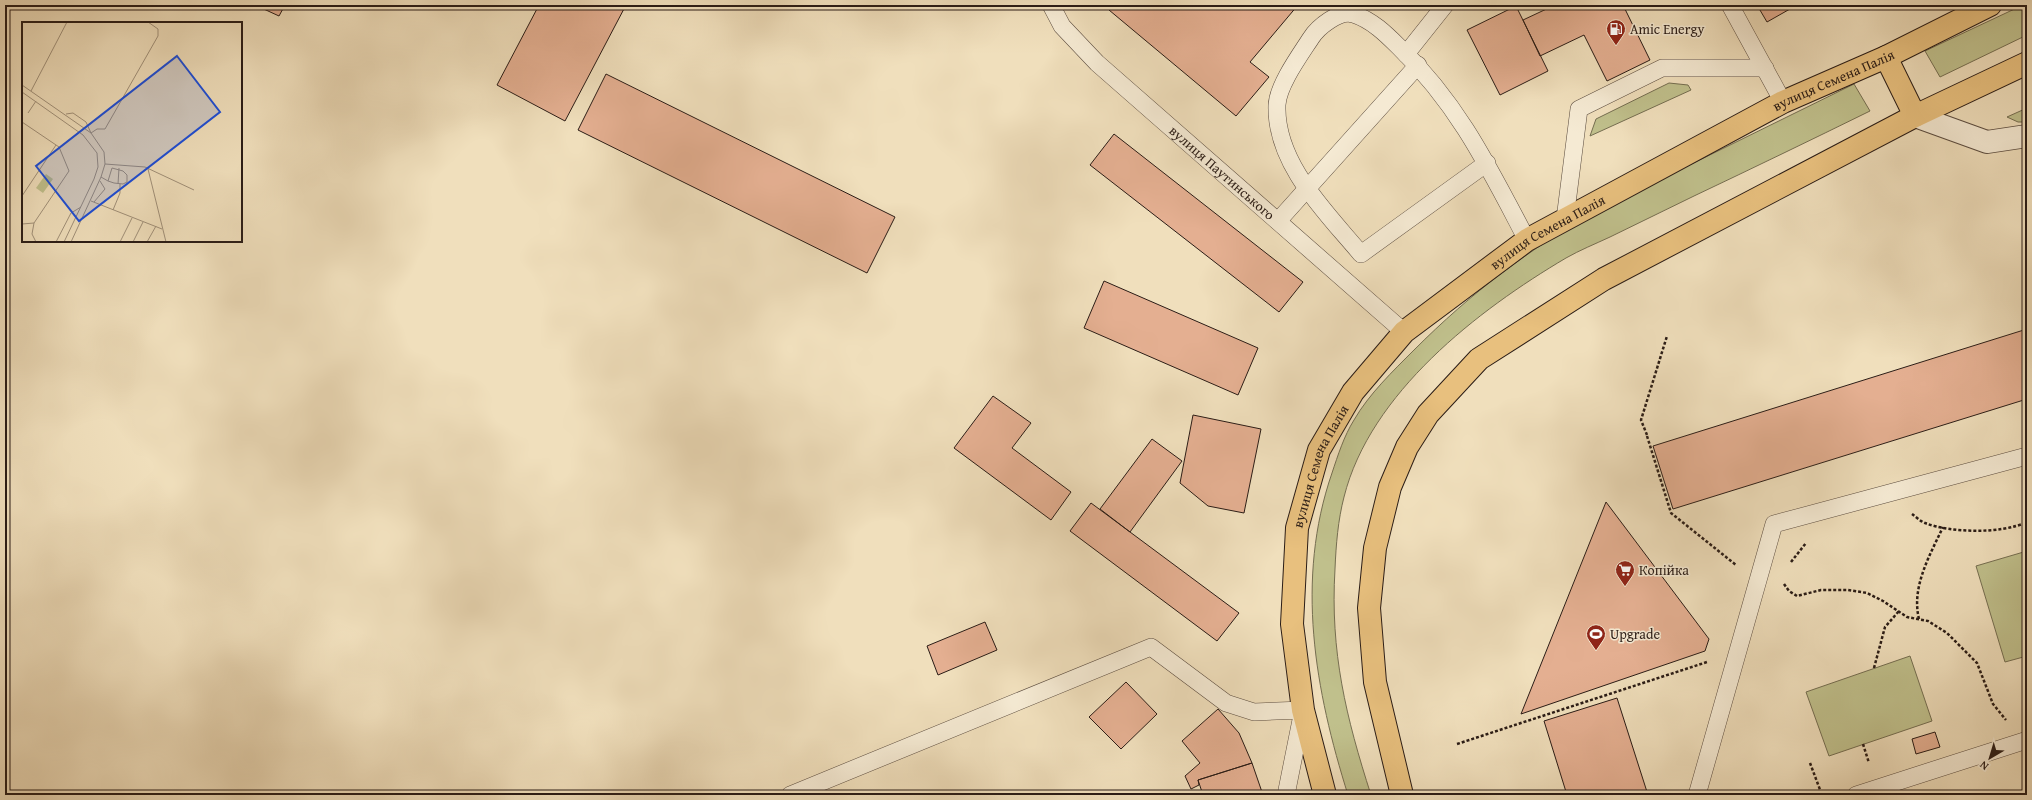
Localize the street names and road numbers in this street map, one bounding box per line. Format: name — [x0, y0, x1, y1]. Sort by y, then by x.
street label: вулиця Семена Палія — [1769, 44, 1898, 116]
street label: вулиця Паутинського — [1165, 121, 1279, 225]
street label: вулиця Семена Палія — [1486, 190, 1609, 274]
street label: вулиця Семена Палія — [1288, 401, 1353, 530]

